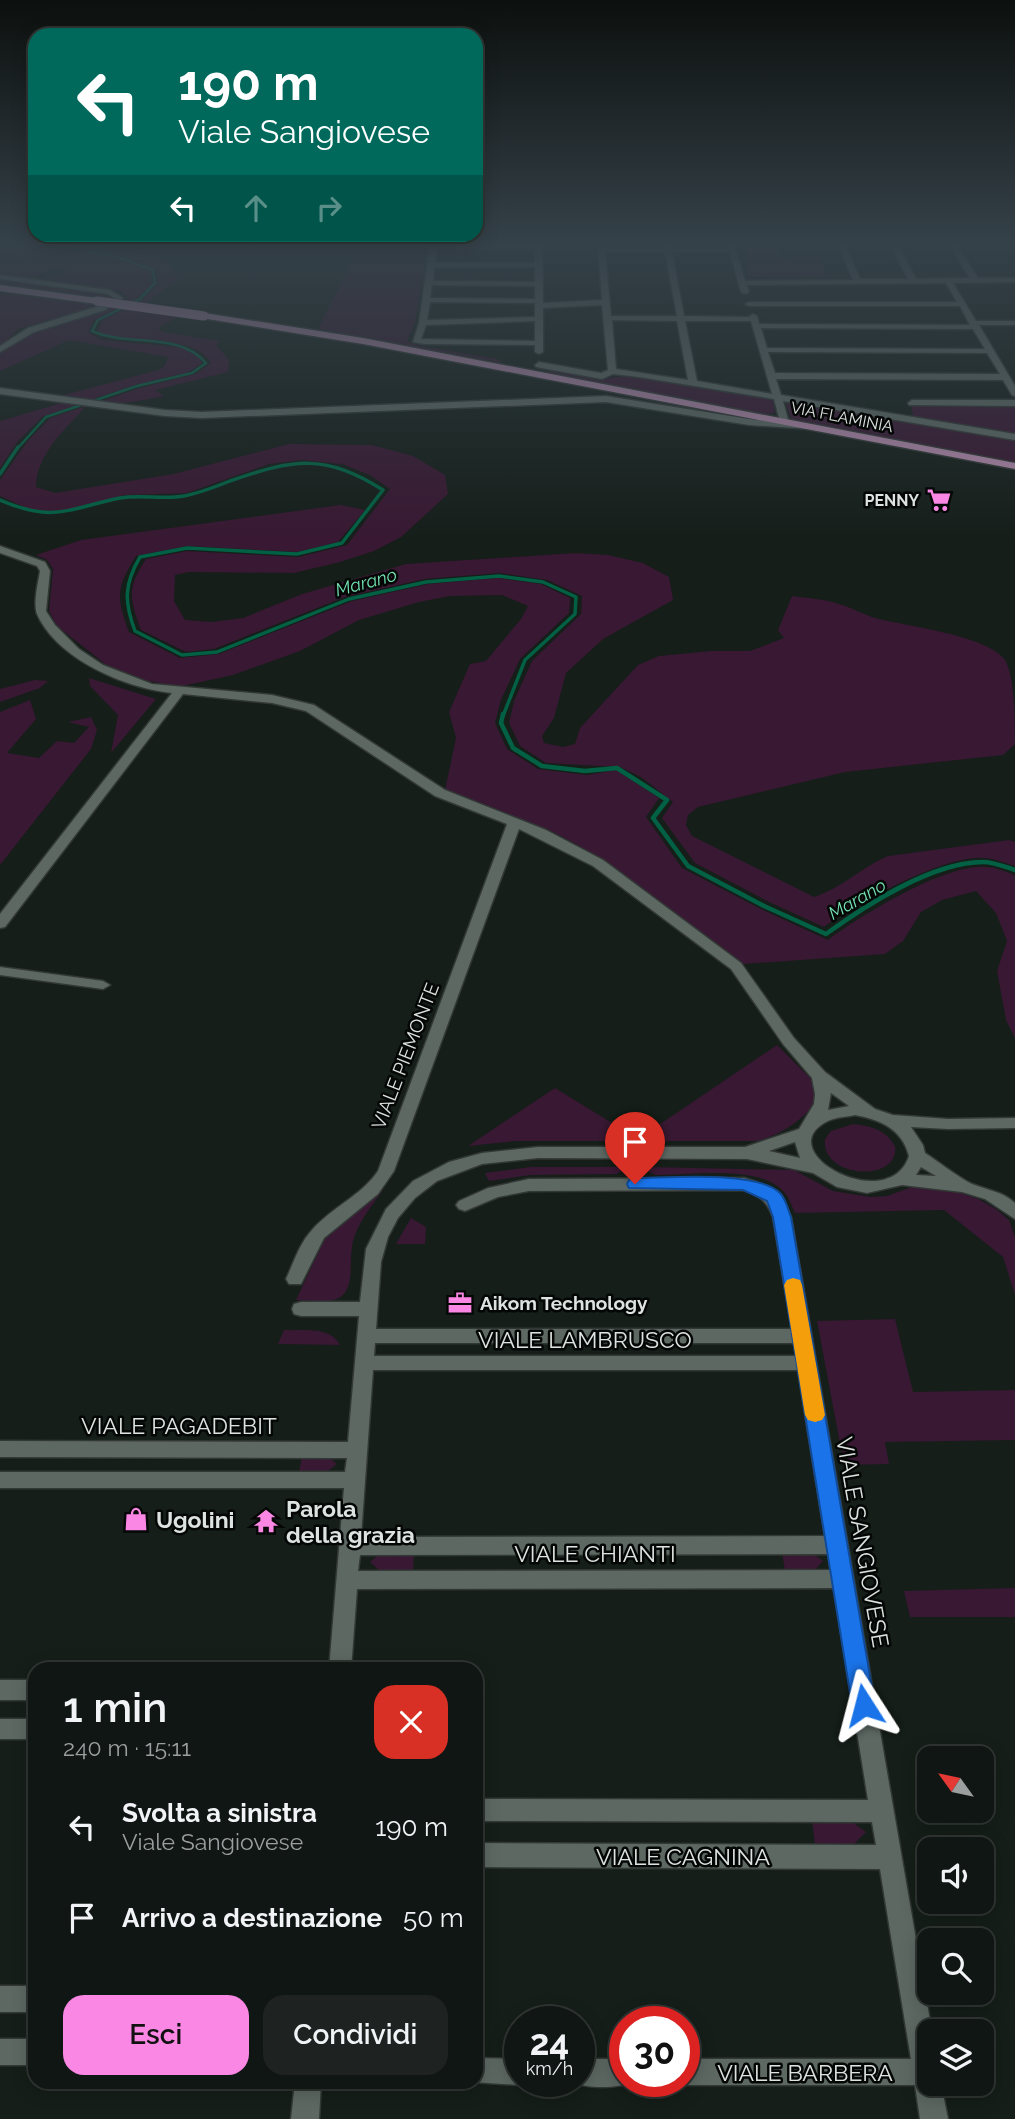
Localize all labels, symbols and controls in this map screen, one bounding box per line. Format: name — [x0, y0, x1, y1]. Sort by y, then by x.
text: 190 m — [178, 54, 319, 111]
icon: left — [63, 56, 154, 147]
text: Viale Sangiovese — [178, 113, 430, 150]
icon: left — [164, 189, 202, 227]
icon: ahead — [237, 189, 275, 227]
icon: right — [310, 189, 348, 227]
street label: VIA FLAMINIA — [789, 398, 895, 436]
supermarket icon: PENNY — [925, 486, 953, 514]
place label: PENNY — [864, 491, 919, 510]
water label: Marano — [333, 564, 399, 600]
water label: Marano — [825, 874, 889, 924]
street label: VIALE PIEMONTE — [367, 980, 443, 1132]
pin — [605, 1112, 665, 1184]
icon: arrive — [616, 1123, 654, 1161]
office icon: Aikom Technology — [446, 1289, 474, 1317]
place label: Aikom Technology — [480, 1292, 648, 1314]
street label: VIALE LAMBRUSCO — [478, 1326, 692, 1353]
street label: VIALE PAGADEBIT — [81, 1412, 277, 1439]
street label: VIALE SANGIOVESE — [831, 1435, 895, 1649]
place label: Parola della grazia — [286, 1495, 415, 1548]
shop icon: Ugolini — [122, 1505, 150, 1533]
place label: Ugolini — [156, 1506, 234, 1533]
temple icon: Parola della grazia — [252, 1507, 280, 1535]
street label: VIALE CHIANTI — [514, 1540, 676, 1567]
position arrow — [827, 1668, 901, 1742]
text: 1 min — [63, 1683, 167, 1732]
button: close — [374, 1685, 448, 1759]
text: 240 m · 15:11 — [63, 1734, 191, 1761]
north arrow — [917, 1746, 994, 1824]
map controls — [917, 1746, 994, 2096]
text: Svolta a sinistra — [122, 1798, 317, 1828]
icon: left — [63, 1808, 101, 1846]
text: 190 m — [375, 1812, 448, 1842]
text: Viale Sangiovese — [122, 1828, 303, 1855]
button: sound — [917, 1837, 994, 1914]
street label: VIALE CAGNINA — [596, 1843, 770, 1870]
icon: arrive — [63, 1899, 101, 1937]
text: Arrivo a destinazione — [122, 1903, 382, 1933]
text: 50 m — [403, 1903, 464, 1933]
button: search — [917, 1928, 994, 2005]
button: Esci — [63, 1995, 249, 2075]
button: Condividi — [263, 1995, 448, 2075]
speed limit sign: 30 — [609, 2006, 700, 2097]
button: layers — [917, 2019, 994, 2096]
text: 24 — [530, 2022, 569, 2063]
text: km/h — [526, 2058, 573, 2079]
street label: VIALE BARBERA — [717, 2059, 893, 2086]

